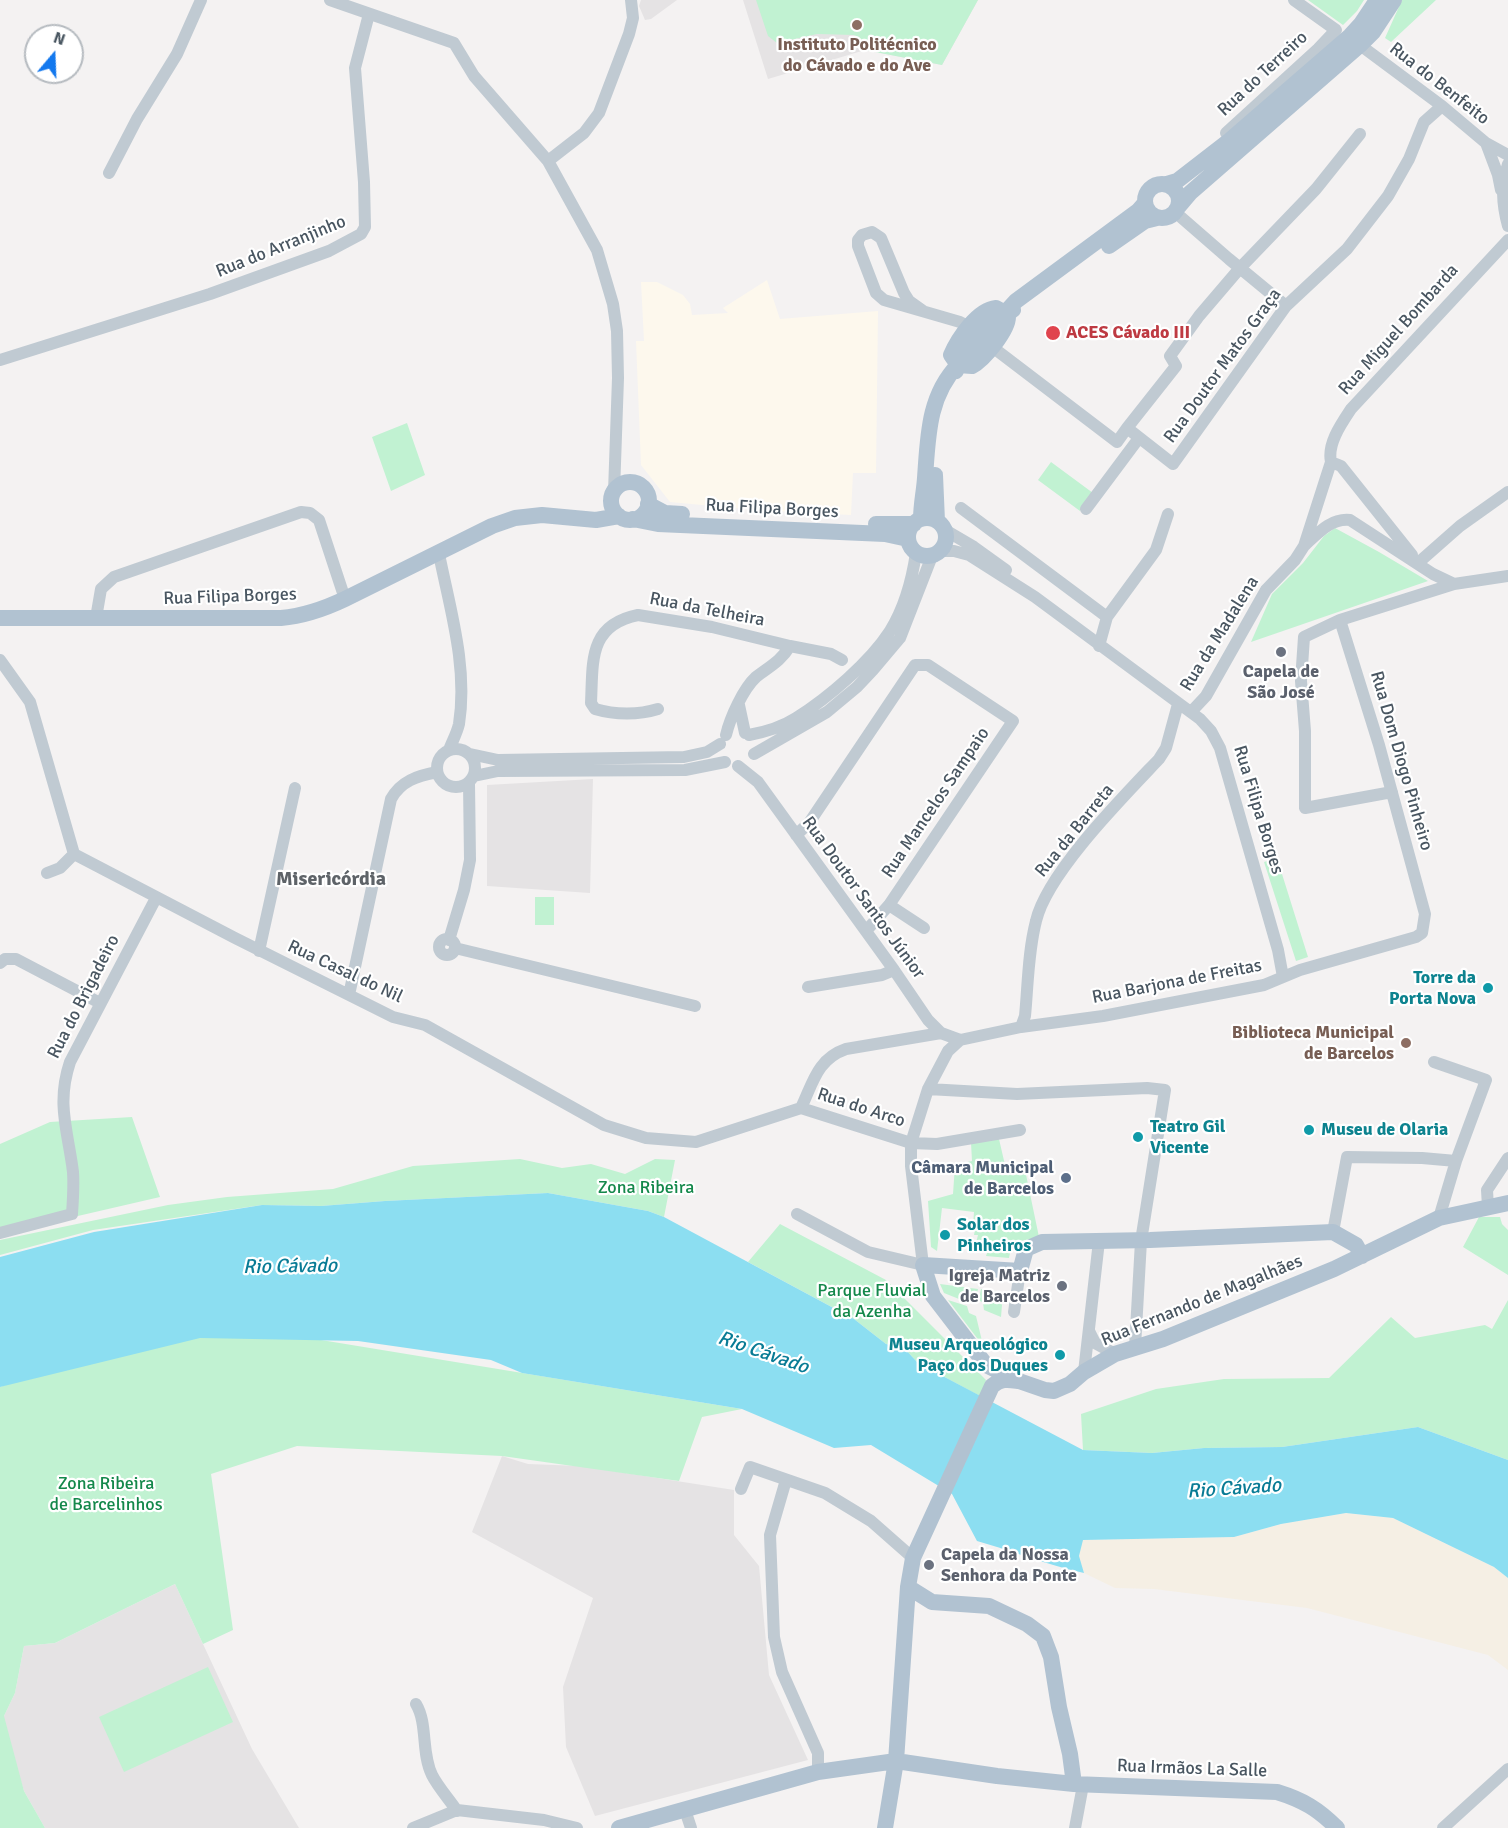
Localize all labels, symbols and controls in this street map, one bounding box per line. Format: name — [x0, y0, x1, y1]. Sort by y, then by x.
marker: Instituto Politécnico do Cávado e do Ave — [850, 18, 864, 32]
north arrow — [24, 24, 84, 84]
street label: Rua do Terreiro — [1214, 27, 1312, 121]
text: N — [51, 28, 68, 50]
place label: Instituto Politécnico do Cávado e do Ave — [777, 34, 937, 76]
street label: Rua do Benfeito — [1385, 38, 1493, 130]
street label: Rua do Arranjinho — [213, 211, 349, 283]
street label: Rua Miguel Bombarda — [1335, 260, 1463, 400]
street label: Rua Doutor Matos Graça — [1160, 284, 1286, 448]
place label: ACES Cávado III — [1066, 322, 1190, 344]
marker: ACES Cávado III — [1044, 324, 1062, 342]
street label: Rua Filipa Borges — [705, 495, 839, 523]
street label: Rua da Madalena — [1176, 573, 1264, 695]
street label: Rua Filipa Borges — [163, 584, 297, 610]
street label: Rua da Telheira — [648, 588, 766, 632]
marker: Capela de São José — [1274, 645, 1288, 659]
place label: Capela de São José — [1243, 661, 1319, 704]
street label: Rua Dom Diogo Pinheiro — [1365, 669, 1437, 853]
street label: Rua Mancelos Sampaio — [878, 724, 994, 882]
street label: Rua Filipa Borges — [1228, 743, 1288, 877]
street label: Rua da Barreta — [1031, 780, 1119, 882]
street label: Rua Doutor Santos Júnior — [797, 813, 929, 983]
district label: Misericórdia — [276, 868, 386, 892]
street label: Rua do Brigadeiro — [43, 931, 125, 1063]
street label: Rua Casal do Nil — [284, 936, 406, 1008]
street label: Rua Barjona de Freitas — [1090, 955, 1264, 1009]
place label: Torre da Porta Nova — [1389, 967, 1476, 1010]
marker: Torre da Porta Nova — [1481, 981, 1495, 995]
place label: Biblioteca Municipal de Barcelos — [1232, 1022, 1394, 1064]
marker: Biblioteca Municipal de Barcelos — [1399, 1036, 1413, 1050]
street label: Rua do Arco — [814, 1084, 908, 1132]
place label: Teatro Gil Vicente — [1150, 1116, 1225, 1158]
place label: Museu de Olaria — [1321, 1119, 1448, 1141]
marker: Museu de Olaria — [1302, 1123, 1316, 1137]
marker: Teatro Gil Vicente — [1131, 1130, 1145, 1144]
place label: Câmara Municipal de Barcelos — [911, 1157, 1054, 1200]
marker: Câmara Municipal de Barcelos — [1059, 1171, 1073, 1185]
park label: Zona Ribeira — [598, 1177, 694, 1199]
place label: Solar dos Pinheiros — [957, 1214, 1031, 1256]
marker: Solar dos Pinheiros — [938, 1228, 952, 1242]
street label: Rua Fernando de Magalhães — [1098, 1251, 1306, 1351]
water label: Rio Cávado — [243, 1254, 337, 1280]
place label: Igreja Matriz de Barcelos — [948, 1265, 1050, 1308]
marker: Igreja Matriz de Barcelos — [1055, 1279, 1069, 1293]
park label: Parque Fluvial da Azenha — [817, 1280, 927, 1322]
water label: Rio Cávado — [715, 1326, 811, 1380]
place label: Museu Arqueológico Paço dos Duques — [888, 1334, 1048, 1376]
marker: Museu Arqueológico Paço dos Duques — [1053, 1348, 1067, 1362]
park label: Zona Ribeira de Barcelinhos — [49, 1473, 163, 1516]
water label: Rio Cávado — [1186, 1474, 1282, 1504]
place label: Capela da Nossa Senhora da Ponte — [941, 1544, 1077, 1586]
marker: Capela da Nossa Senhora da Ponte — [922, 1558, 936, 1572]
street label: Rua Irmãos La Salle — [1116, 1756, 1268, 1782]

